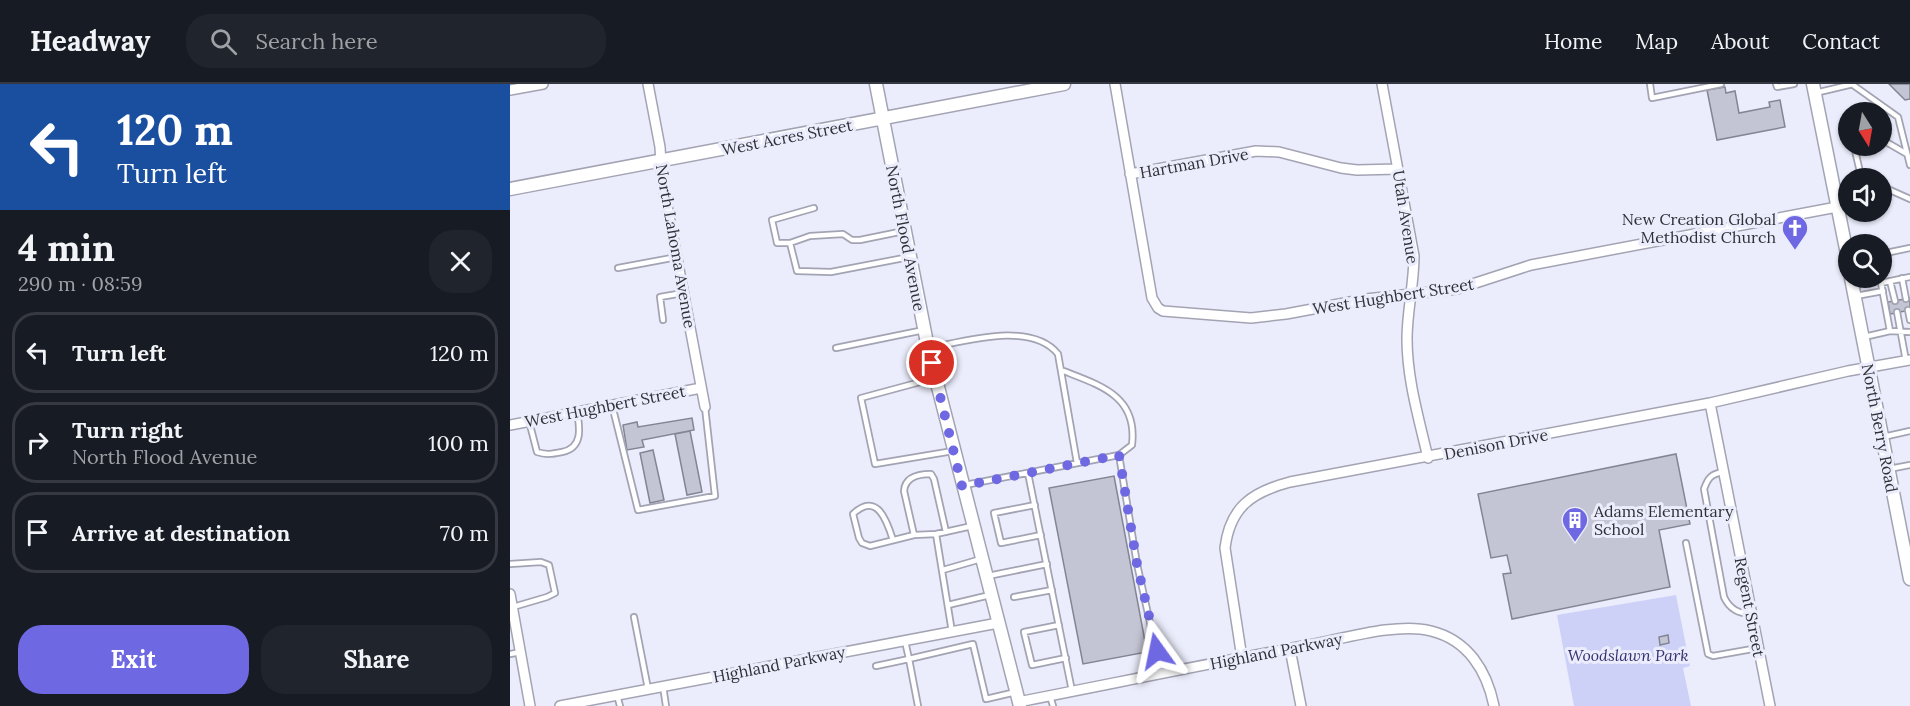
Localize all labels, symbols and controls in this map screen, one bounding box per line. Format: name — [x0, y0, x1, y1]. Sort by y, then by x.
search box — [186, 14, 606, 68]
text: Headway — [30, 23, 150, 59]
icon: search — [207, 25, 240, 58]
text: Search here — [255, 27, 378, 55]
text: Home — [1544, 28, 1602, 55]
text: Map — [1635, 28, 1678, 55]
text: About — [1711, 28, 1769, 55]
text: Contact — [1802, 28, 1880, 55]
north arrow — [1838, 102, 1892, 156]
map controls — [1838, 102, 1892, 288]
text: 120 m — [117, 103, 233, 157]
icon: left — [18, 108, 96, 186]
street label: West Acres Street — [720, 114, 855, 159]
street label: Hartman Drive — [1138, 144, 1250, 182]
text: Turn left — [117, 156, 227, 190]
street label: North Lahoma Avenue — [652, 162, 700, 330]
street label: North Flood Avenue — [882, 163, 930, 313]
button: sound — [1838, 168, 1892, 222]
street label: Utah Avenue — [1389, 169, 1423, 266]
place label: New Creation Global Methodist Church — [1622, 209, 1776, 247]
church icon: New Creation Global Methodist Church — [1780, 213, 1810, 251]
text: 4 min — [18, 225, 115, 271]
button: close — [429, 230, 492, 293]
button: search — [1838, 234, 1892, 288]
text: 290 m · 08:59 — [18, 271, 143, 296]
street label: West Hughbert Street — [1311, 273, 1476, 319]
icon: left — [21, 336, 54, 369]
pin — [906, 337, 957, 388]
text: Turn left — [72, 339, 166, 367]
text: 120 m — [430, 339, 489, 367]
icon: arrive — [915, 346, 948, 379]
street label: North Berry Road — [1858, 362, 1902, 495]
street label: West Hughbert Street — [523, 380, 688, 431]
text: Turn right — [72, 416, 183, 444]
street label: Denison Drive — [1442, 424, 1550, 464]
icon: right — [21, 426, 54, 459]
text: 100 m — [428, 429, 489, 457]
text: North Flood Avenue — [72, 444, 257, 469]
place label: Adams Elementary School — [1593, 501, 1734, 539]
building icon: Adams Elementary School — [1560, 505, 1590, 543]
icon: arrive — [21, 516, 54, 549]
text: Arrive at destination — [72, 519, 290, 547]
text: 70 m — [440, 519, 489, 547]
street label: Regent Street — [1731, 555, 1770, 659]
position arrow — [1125, 619, 1189, 683]
button: Exit — [18, 625, 249, 694]
button: Share — [261, 625, 492, 694]
street label: Highland Parkway — [1208, 628, 1344, 674]
street label: Highland Parkway — [711, 641, 847, 687]
park label: Woodslawn Park — [1567, 645, 1689, 665]

